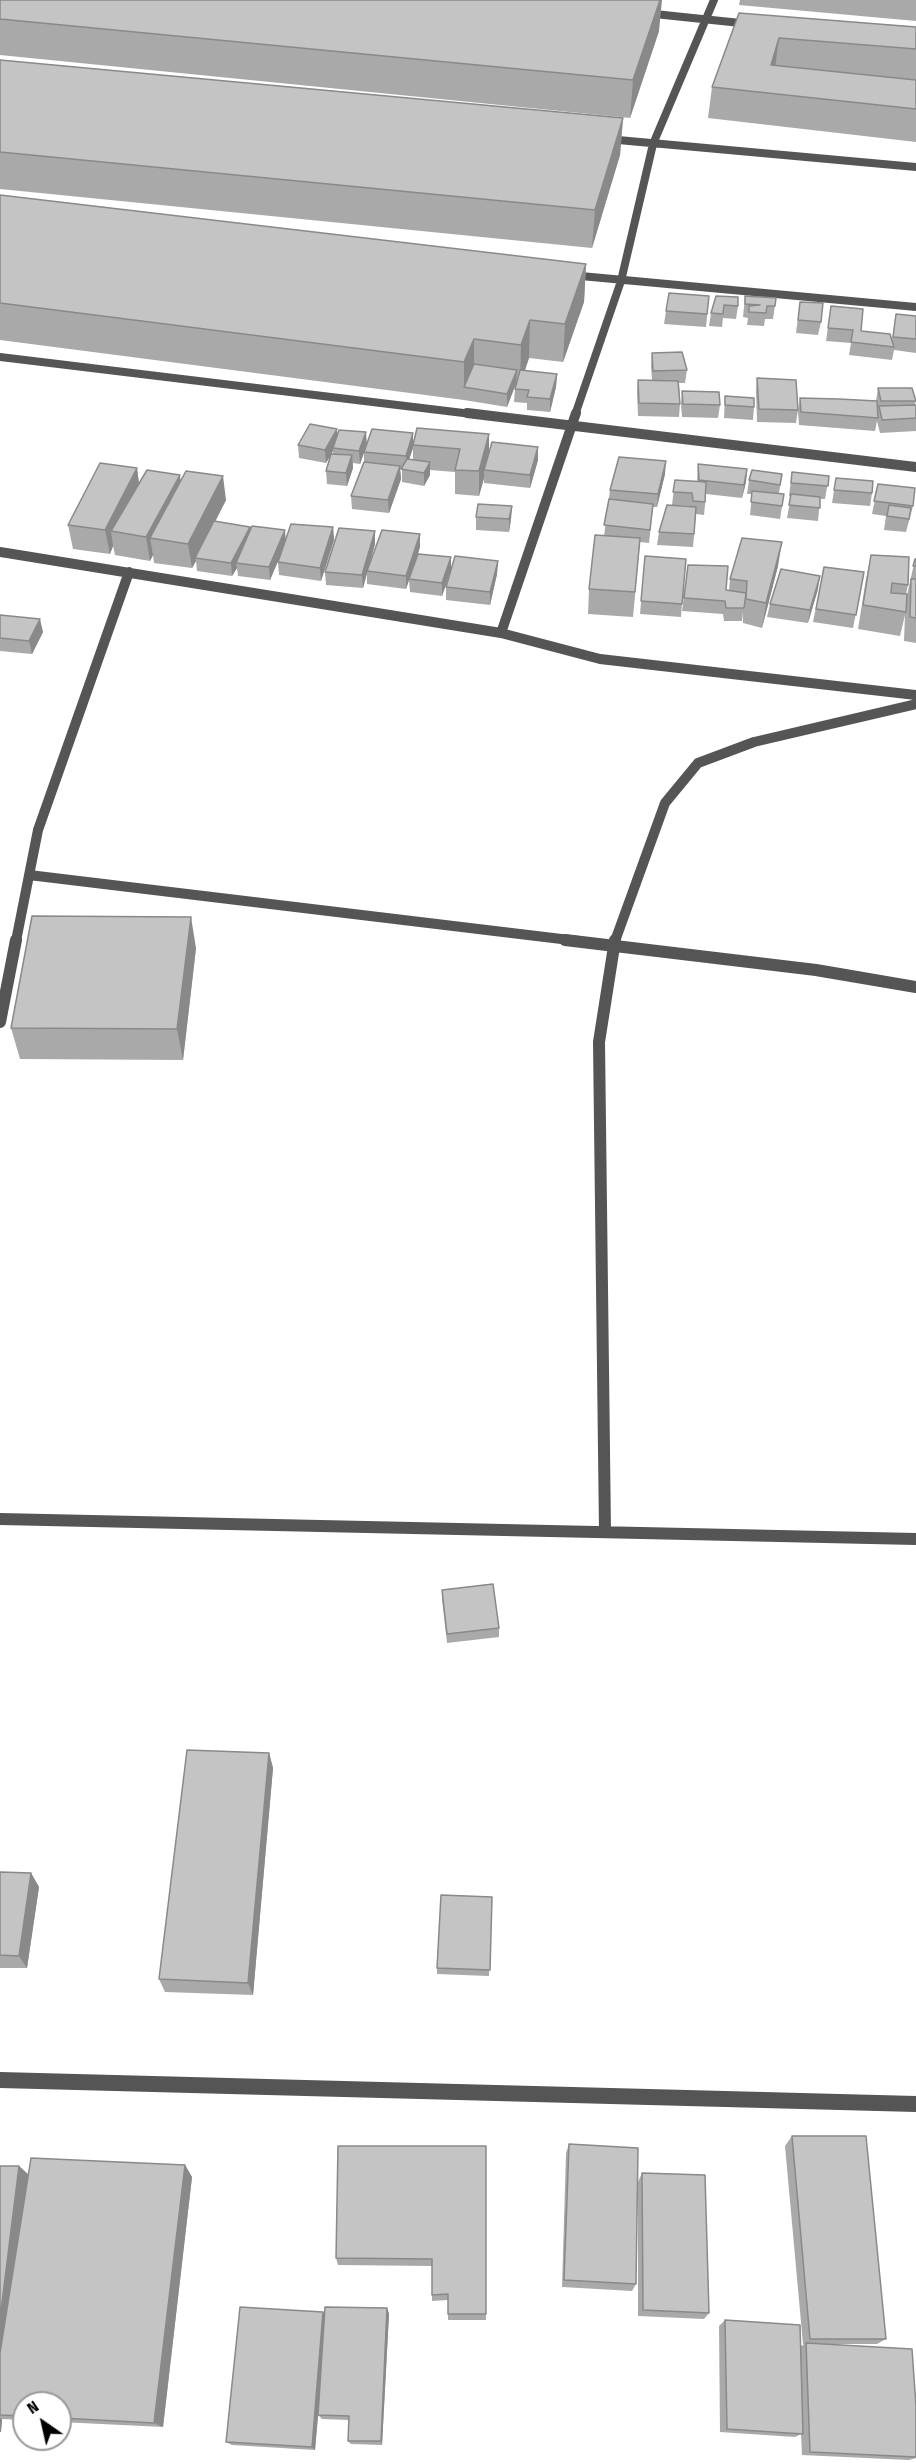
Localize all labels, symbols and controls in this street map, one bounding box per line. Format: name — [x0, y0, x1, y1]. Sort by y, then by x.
north arrow — [12, 2391, 72, 2451]
text: N — [23, 2397, 42, 2418]

